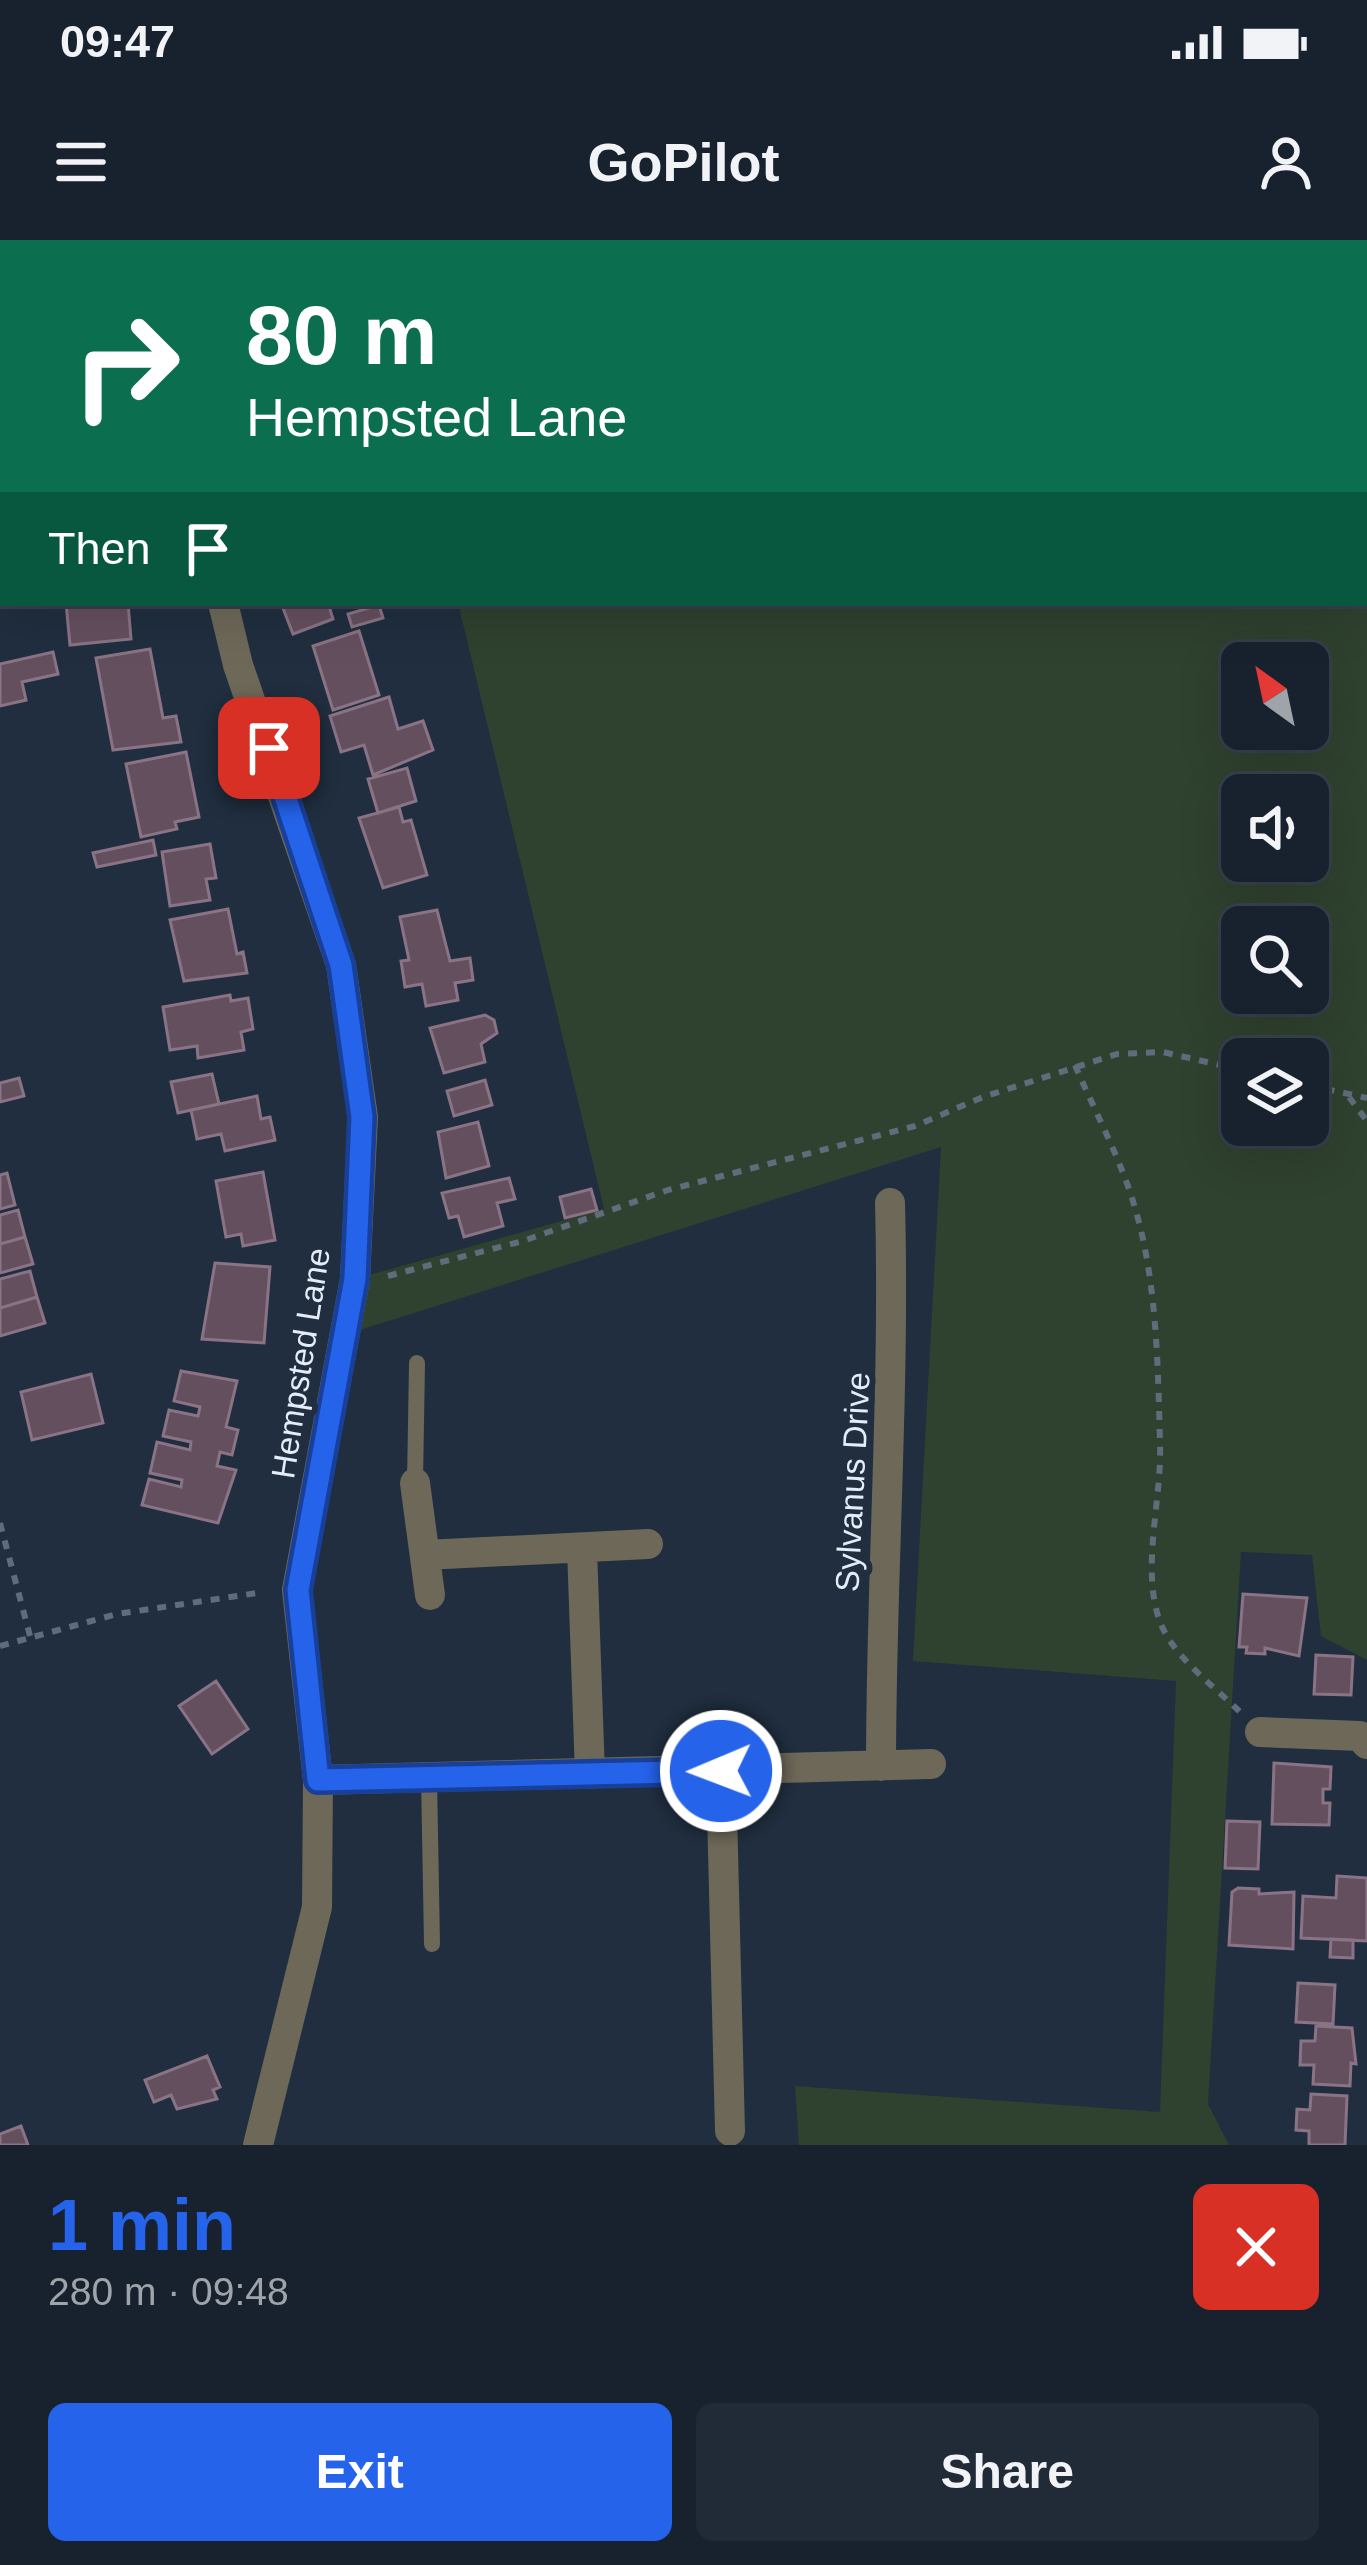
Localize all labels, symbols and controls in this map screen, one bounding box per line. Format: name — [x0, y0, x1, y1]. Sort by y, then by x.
text: 09:47 — [60, 16, 175, 67]
icon: menu — [48, 129, 114, 195]
icon: person — [1253, 129, 1319, 195]
text: GoPilot — [588, 132, 779, 192]
icon: right — [48, 288, 204, 444]
text: 80 m — [246, 288, 437, 382]
text: Hempsted Lane — [246, 387, 627, 447]
icon: arrive — [175, 516, 241, 582]
text: Then — [48, 523, 151, 574]
north arrow — [1221, 642, 1329, 750]
map controls — [1221, 642, 1329, 1146]
pin — [218, 697, 320, 799]
icon: arrive — [236, 715, 302, 781]
button: sound — [1221, 774, 1329, 882]
button: search — [1221, 906, 1329, 1014]
button: layers — [1221, 1038, 1329, 1146]
street label: Hempsted Lane — [264, 1245, 337, 1481]
street label: Sylvanus Drive — [828, 1371, 877, 1593]
position arrow — [658, 1708, 784, 1834]
button: close — [1193, 2184, 1319, 2310]
text: 1 min — [48, 2185, 236, 2265]
text: 280 m · 09:48 — [48, 2270, 289, 2313]
button: Exit — [48, 2403, 672, 2541]
button: Share — [696, 2403, 1319, 2541]

